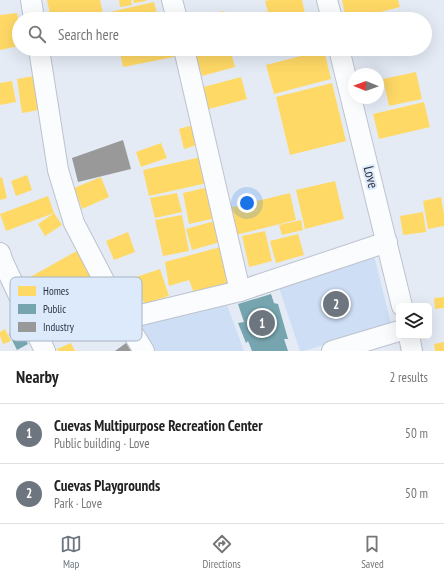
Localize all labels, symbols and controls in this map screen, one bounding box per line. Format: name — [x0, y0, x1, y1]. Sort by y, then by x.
search box — [12, 12, 432, 56]
icon: search — [26, 23, 48, 45]
text: Search here — [58, 25, 119, 44]
north arrow — [348, 68, 384, 104]
street label: Love — [360, 164, 382, 190]
your location — [237, 193, 257, 213]
legend — [10, 277, 142, 341]
text: Homes — [43, 284, 69, 298]
pin: 2 — [323, 289, 349, 319]
text: Public — [43, 302, 66, 316]
map controls — [396, 303, 432, 339]
button: layers — [396, 303, 432, 339]
pin: 1 — [249, 308, 275, 338]
text: Industry — [43, 320, 75, 334]
text: Nearby — [16, 366, 59, 388]
text: 2 results — [389, 369, 428, 386]
text: Cuevas Multipurpose Recreation Center — [54, 416, 263, 435]
text: 1 — [26, 425, 32, 442]
text: 50 m — [405, 425, 428, 442]
text: Public building · Love — [54, 435, 150, 452]
text: Cuevas Playgrounds — [54, 476, 160, 495]
text: 2 — [26, 485, 32, 502]
text: 50 m — [405, 485, 428, 502]
text: Park · Love — [54, 495, 102, 512]
tab: Map — [60, 533, 82, 571]
tab: Directions — [203, 533, 241, 571]
tab: Saved — [361, 533, 384, 571]

